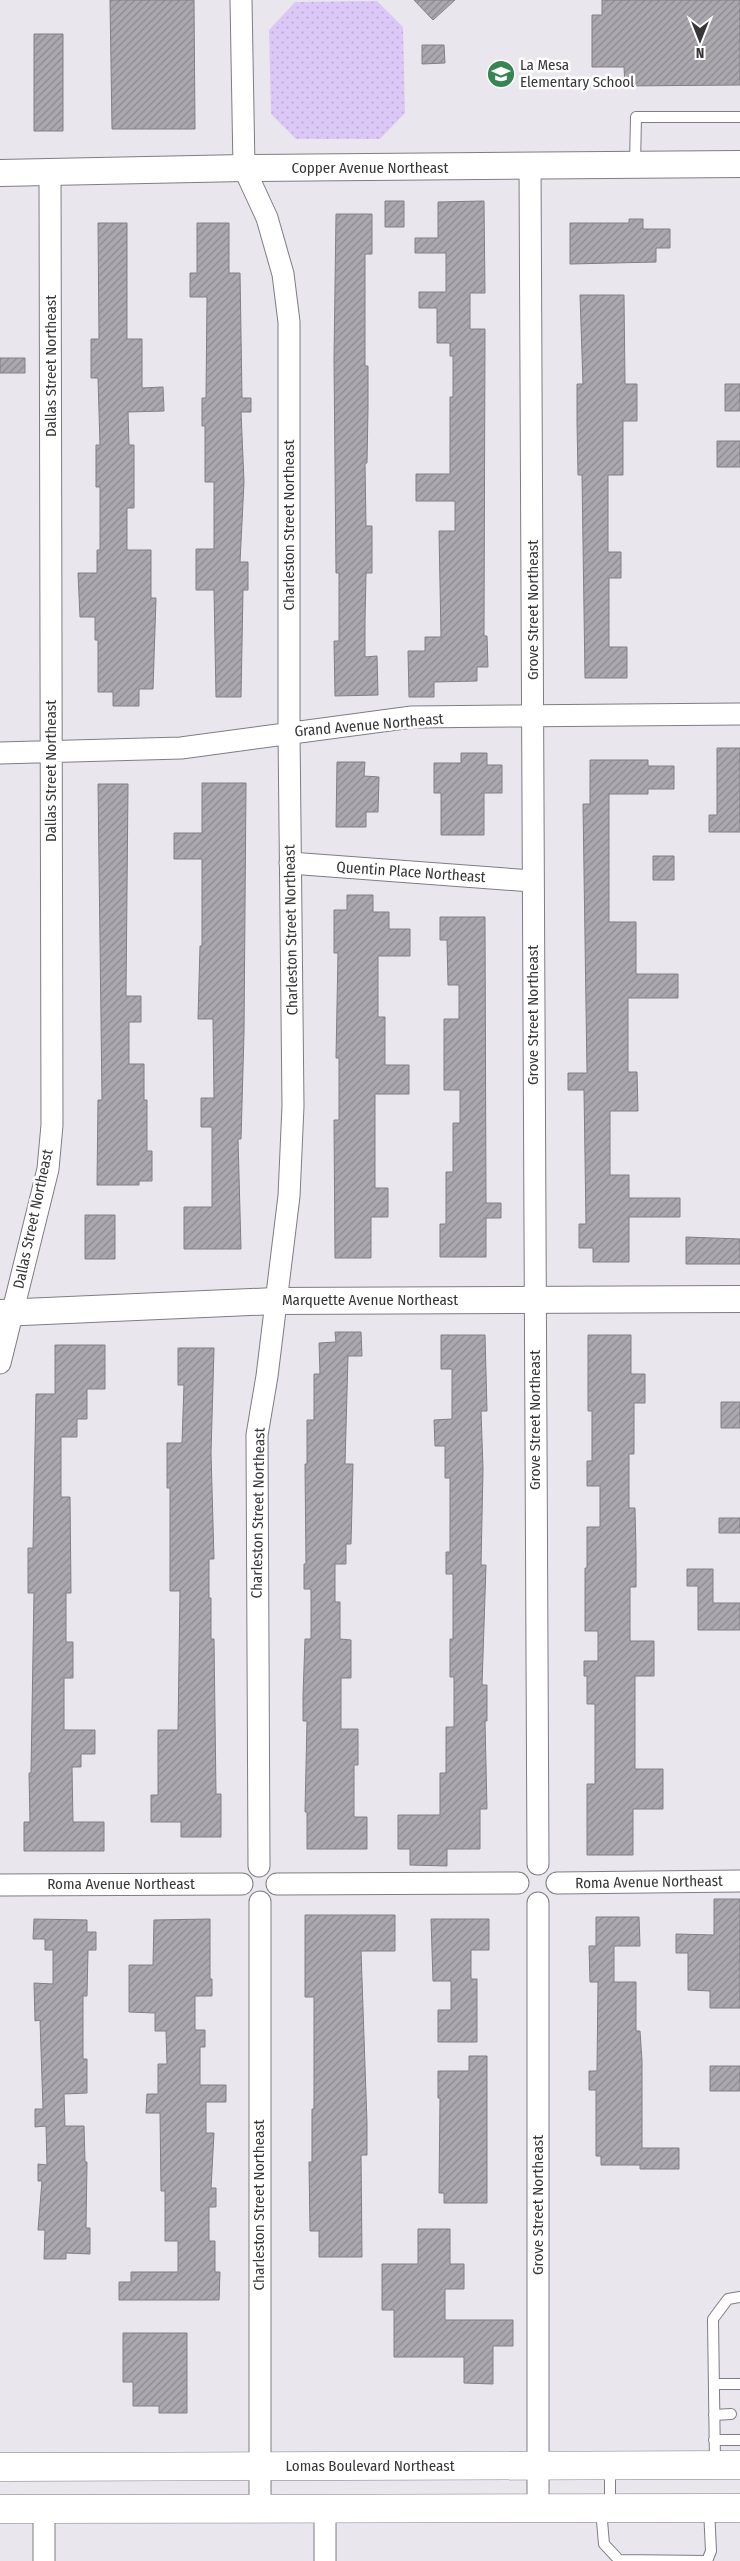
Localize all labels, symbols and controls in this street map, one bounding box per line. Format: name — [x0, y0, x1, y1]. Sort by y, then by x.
north arrow — [675, 15, 725, 65]
text: N — [696, 44, 704, 61]
place label: La Mesa Elementary School — [520, 56, 634, 91]
school or university icon: La Mesa Elementary School — [486, 59, 516, 89]
street label: Copper Avenue Northeast — [292, 159, 448, 177]
street label: Dallas Street Northeast — [42, 295, 60, 437]
street label: Charleston Street Northeast — [280, 439, 298, 610]
street label: Grove Street Northeast — [524, 540, 542, 680]
street label: Dallas Street Northeast — [42, 700, 60, 842]
street label: Grand Avenue Northeast — [294, 710, 444, 740]
street label: Charleston Street Northeast — [281, 844, 301, 1016]
street label: Quentin Place Northeast — [336, 858, 486, 886]
street label: Grove Street Northeast — [524, 945, 542, 1085]
street label: Dallas Street Northeast — [9, 1148, 57, 1290]
street label: Marquette Avenue Northeast — [282, 1291, 458, 1309]
street label: Grove Street Northeast — [526, 1350, 544, 1490]
street label: Charleston Street Northeast — [248, 1427, 268, 1599]
street label: Roma Avenue Northeast — [575, 1872, 723, 1892]
street label: Roma Avenue Northeast — [47, 1875, 195, 1893]
street label: Charleston Street Northeast — [250, 2119, 268, 2290]
street label: Grove Street Northeast — [529, 2135, 547, 2275]
street label: Lomas Boulevard Northeast — [285, 2457, 455, 2475]

